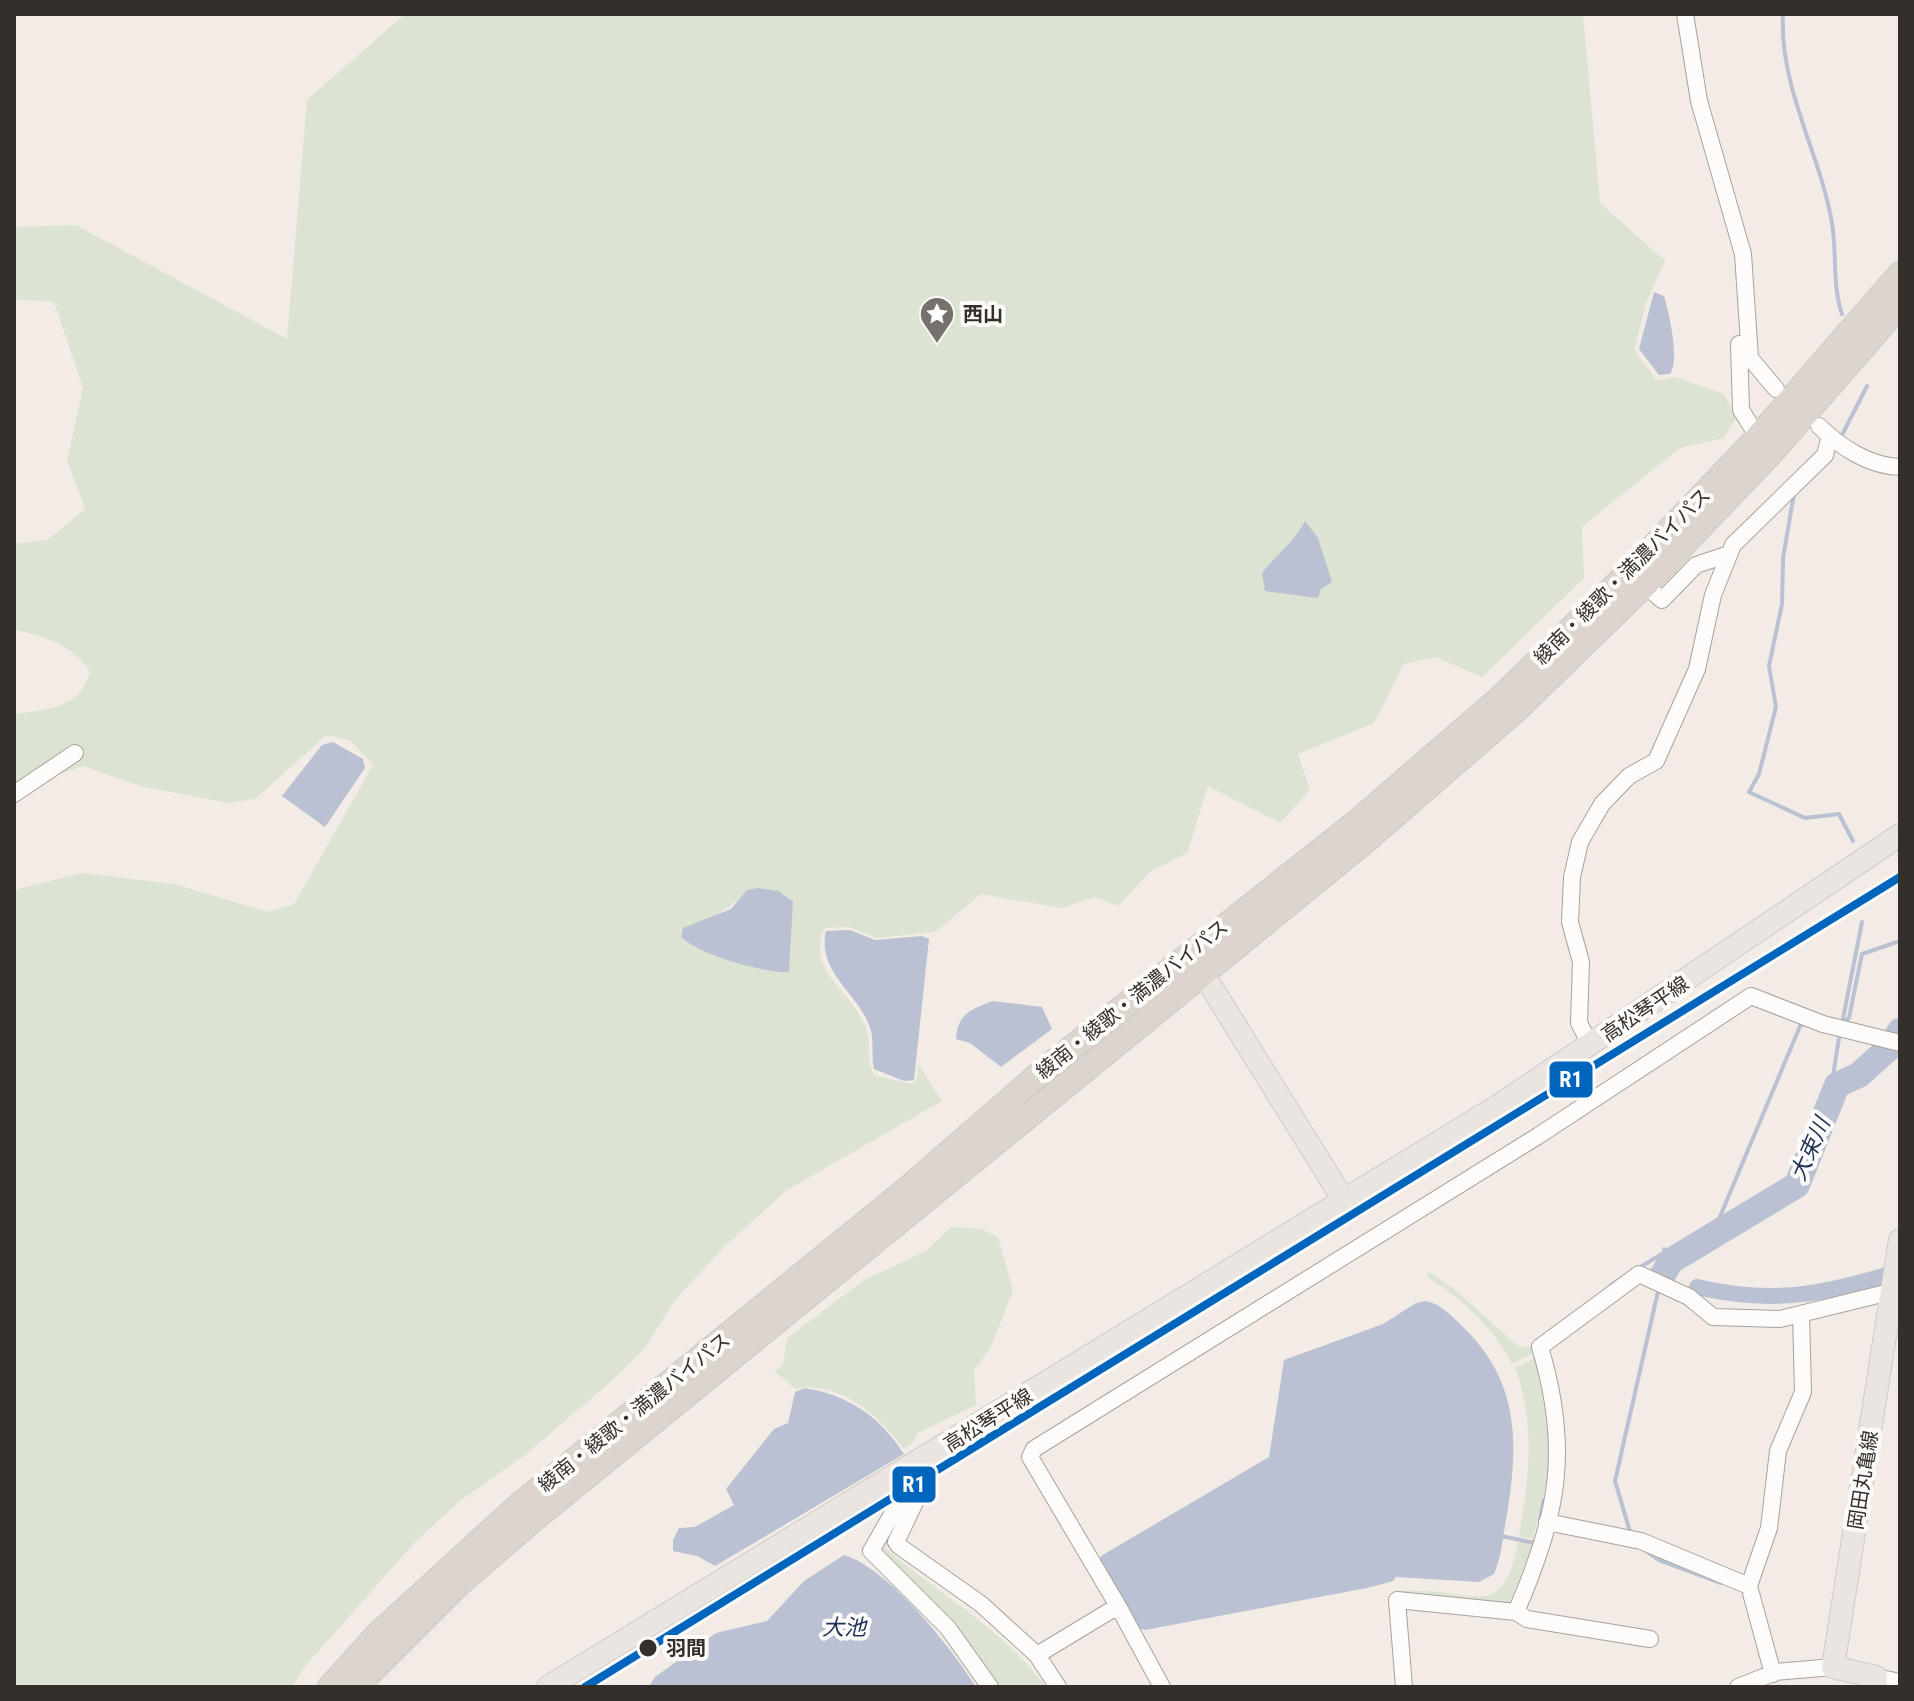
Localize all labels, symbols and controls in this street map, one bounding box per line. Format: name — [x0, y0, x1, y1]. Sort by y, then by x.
place icon: 西山 — [918, 295, 956, 345]
place label: 西山 — [963, 302, 1003, 326]
street label: 綾南・綾歌・満濃バイパス — [1529, 483, 1715, 669]
street label: 綾南・綾歌・満濃バイパス — [1031, 914, 1233, 1084]
street label: 高松琴平線 — [1597, 971, 1693, 1047]
line badge: R1 — [1548, 1060, 1594, 1099]
text: R1 — [1559, 1067, 1583, 1092]
water label: 大束川 — [1785, 1112, 1836, 1184]
street label: 綾南・綾歌・満濃バイパス — [533, 1327, 735, 1497]
street label: 高松琴平線 — [939, 1383, 1037, 1457]
street label: 岡田丸亀線 — [1843, 1429, 1883, 1531]
line badge: R1 — [891, 1465, 937, 1504]
text: R1 — [902, 1472, 926, 1497]
water label: 大池 — [822, 1615, 868, 1640]
place label: 羽間 — [666, 1636, 706, 1660]
marker: 羽間 — [637, 1637, 659, 1659]

